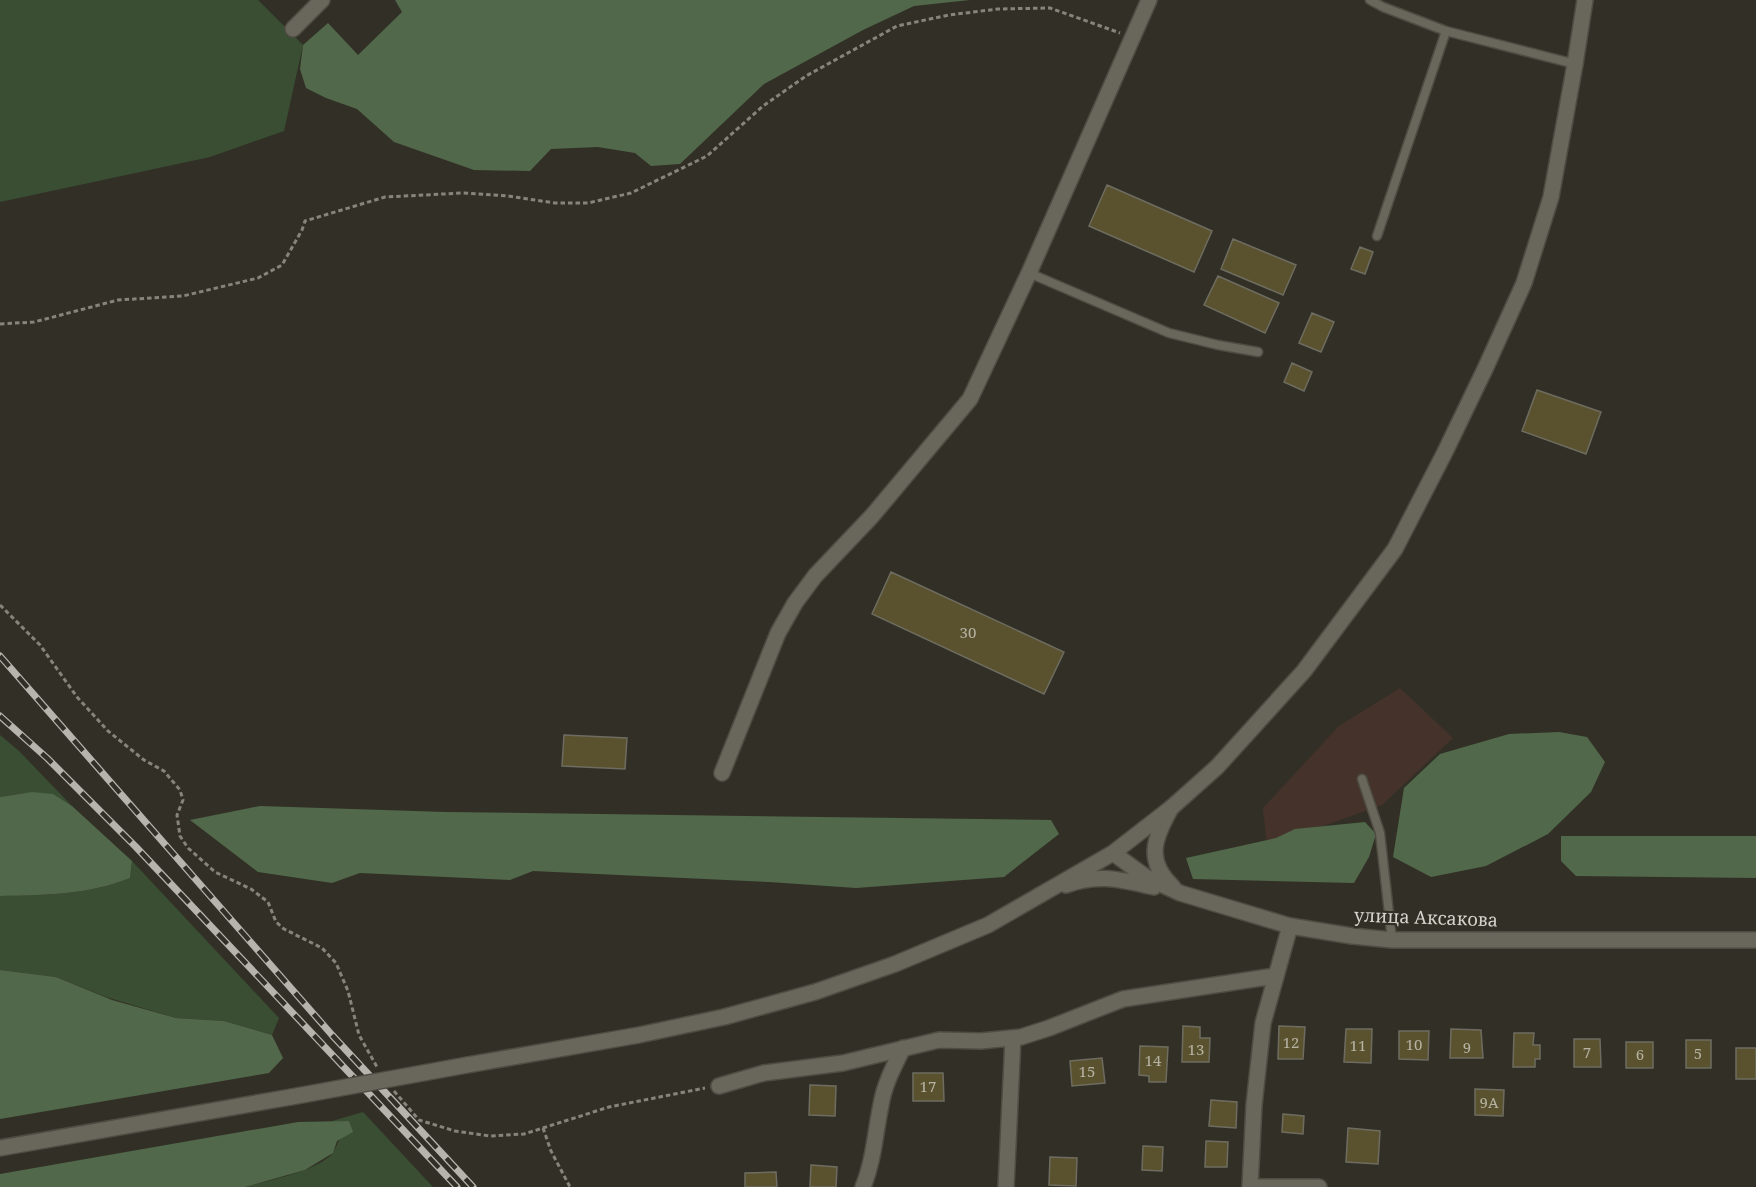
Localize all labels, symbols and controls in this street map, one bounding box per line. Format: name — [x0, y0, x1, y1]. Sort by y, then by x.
house number: 30 — [960, 622, 976, 642]
street label: улица Аксакова — [1354, 902, 1498, 932]
house number: 12 — [1283, 1032, 1299, 1052]
house number: 10 — [1406, 1034, 1422, 1054]
house number: 11 — [1350, 1035, 1366, 1055]
house number: 9 — [1463, 1037, 1471, 1057]
house number: 13 — [1188, 1039, 1204, 1059]
house number: 7 — [1583, 1042, 1591, 1062]
house number: 5 — [1694, 1043, 1702, 1063]
house number: 6 — [1636, 1044, 1644, 1064]
house number: 14 — [1145, 1050, 1162, 1070]
house number: 15 — [1079, 1061, 1095, 1081]
house number: 17 — [920, 1076, 936, 1096]
house number: 9А — [1480, 1092, 1499, 1112]

